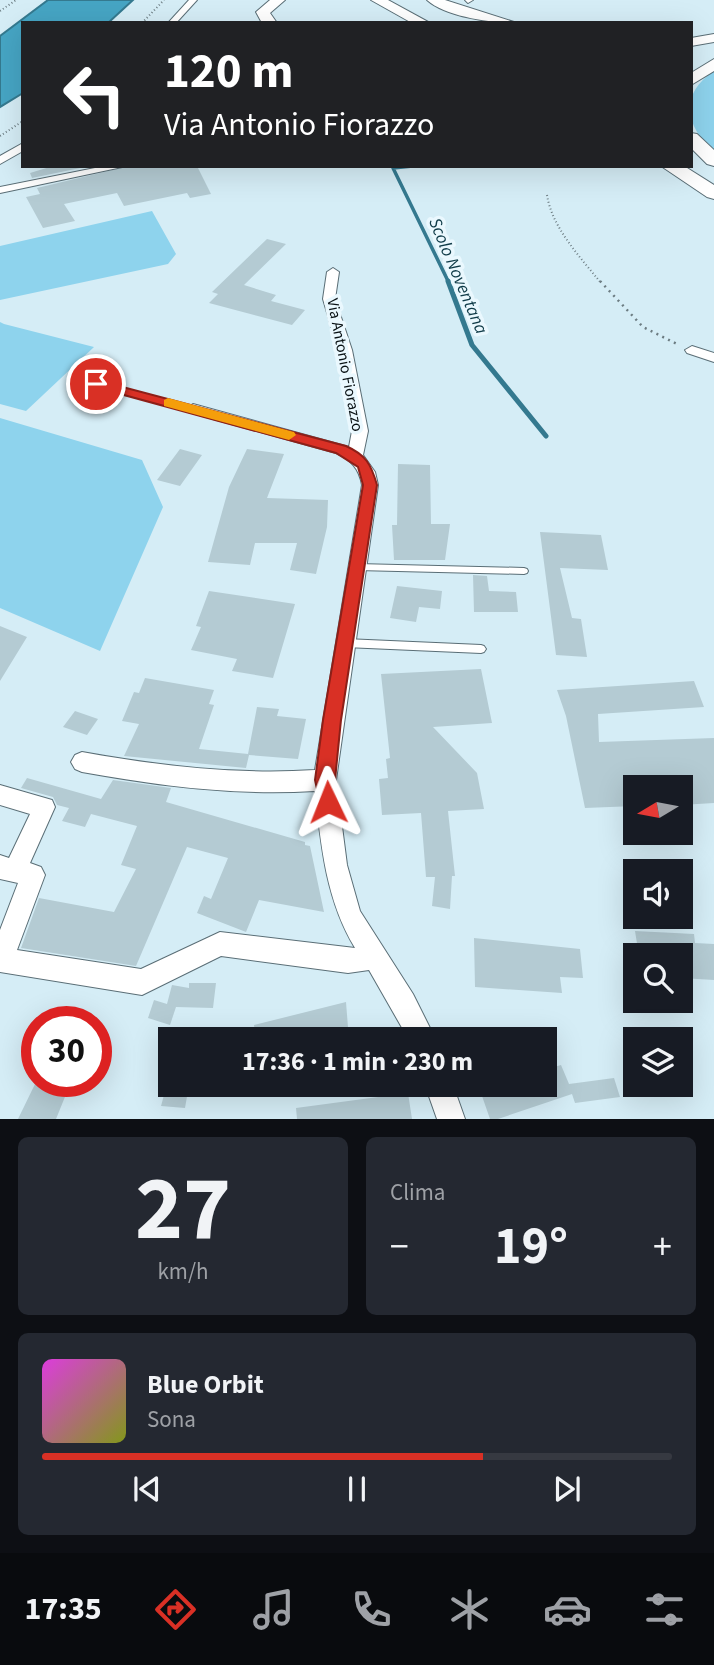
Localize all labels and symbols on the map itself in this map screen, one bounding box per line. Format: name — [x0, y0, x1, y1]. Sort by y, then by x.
water label: Scolo Noventana — [422, 214, 494, 338]
street label: Via Antonio Fiorazzo — [321, 297, 369, 433]
pin — [66, 354, 126, 414]
position arrow — [291, 765, 365, 839]
north arrow — [623, 775, 693, 845]
speed limit sign: 30 — [21, 1006, 112, 1097]

